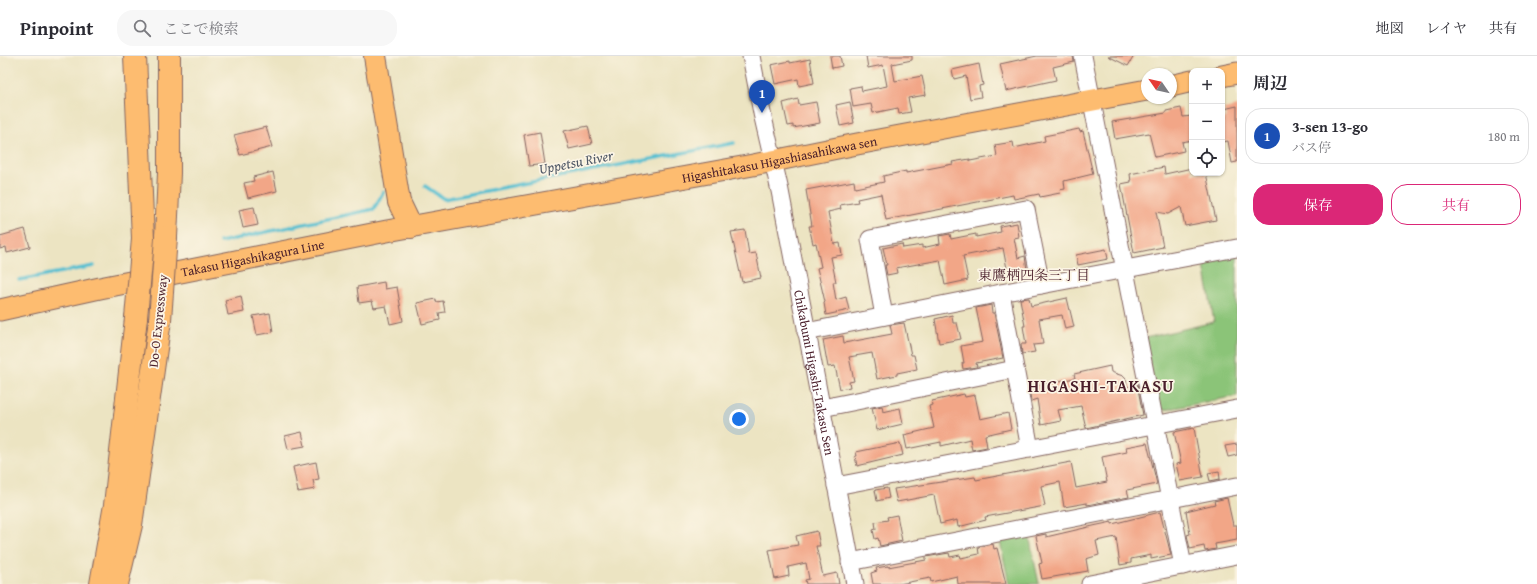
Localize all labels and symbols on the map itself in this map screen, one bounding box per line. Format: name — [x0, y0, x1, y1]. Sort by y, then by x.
north arrow — [1141, 68, 1177, 104]
pin: 1 — [749, 80, 775, 113]
street label: Higashitakasu Higashiasahikawa sen — [680, 131, 879, 187]
water label: Uppetsu River — [537, 145, 616, 179]
street label: Takasu Higashikagura Line — [179, 234, 326, 281]
district label: 東鷹栖四条三丁目 — [978, 265, 1090, 285]
street label: Do-O Expressway — [144, 273, 172, 368]
street label: Chikabumi Higashi-Takasu Sen — [790, 288, 840, 458]
district label: HIGASHI-TAKASU — [1027, 373, 1175, 398]
your location — [729, 409, 749, 429]

